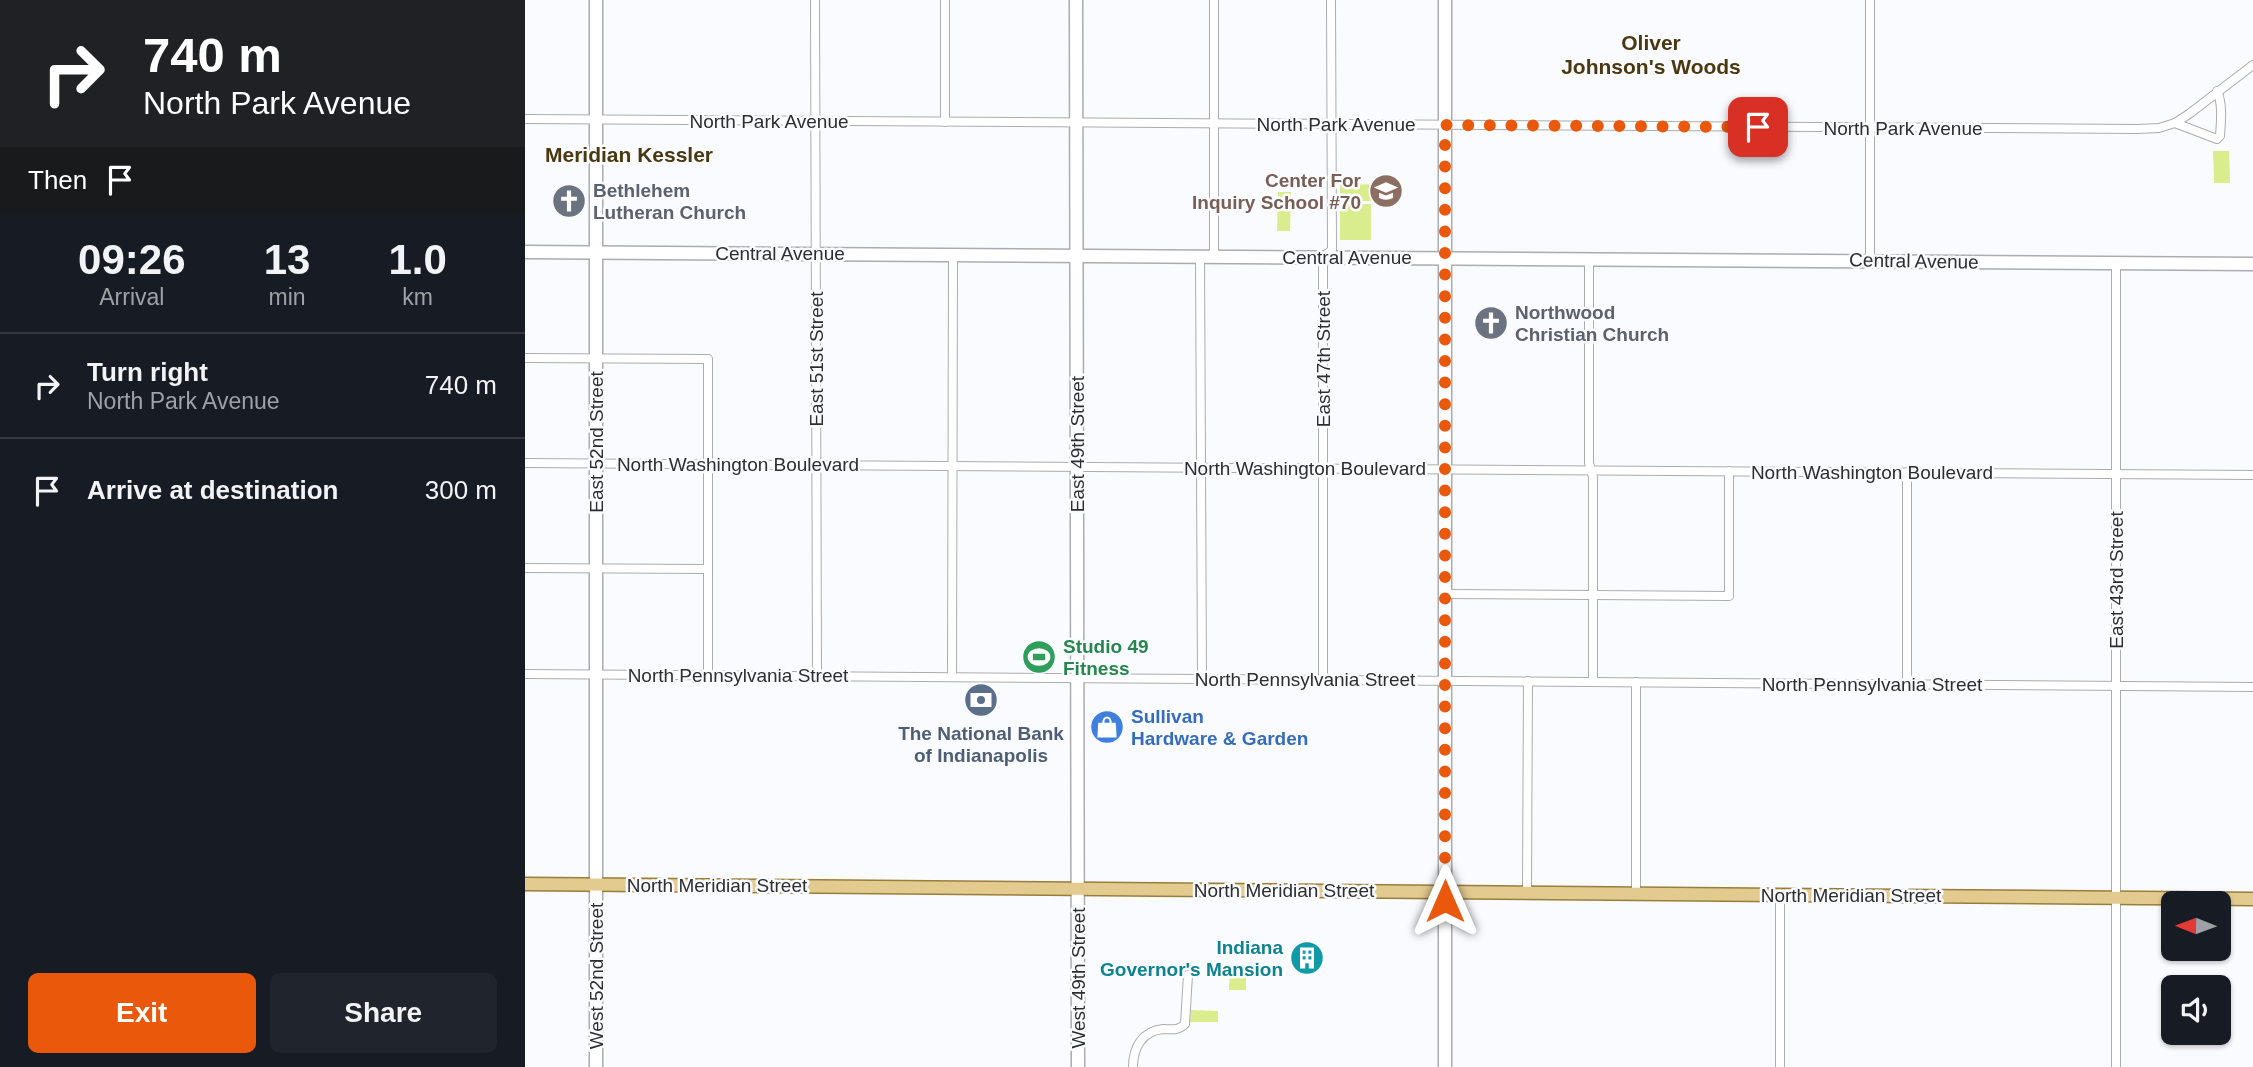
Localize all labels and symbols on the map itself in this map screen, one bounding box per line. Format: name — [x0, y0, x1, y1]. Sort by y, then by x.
district label: Oliver Johnson's Woods — [1561, 31, 1741, 78]
pin — [1728, 97, 1788, 157]
street label: North Park Avenue — [689, 111, 849, 132]
street label: North Park Avenue — [1256, 114, 1416, 135]
street label: North Park Avenue — [1823, 118, 1983, 139]
district label: Meridian Kessler — [545, 143, 713, 166]
place label: Center For Inquiry School #70 — [1192, 170, 1362, 213]
school or university icon: Center For Inquiry School #70 — [1367, 172, 1405, 210]
place label: Bethlehem Lutheran Church — [593, 180, 746, 223]
church icon: Bethlehem Lutheran Church — [550, 182, 588, 220]
street label: Central Avenue — [715, 243, 845, 264]
street label: Central Avenue — [1282, 247, 1412, 268]
street label: Central Avenue — [1849, 249, 1979, 273]
street label: East 47th Street — [1313, 290, 1334, 427]
street label: East 51st Street — [806, 291, 827, 427]
place label: Northwood Christian Church — [1515, 302, 1669, 345]
church icon: Northwood Christian Church — [1472, 304, 1510, 342]
street label: East 52nd Street — [586, 371, 607, 513]
street label: East 49th Street — [1067, 375, 1088, 512]
street label: North Washington Boulevard — [617, 454, 859, 475]
street label: North Washington Boulevard — [1184, 458, 1426, 479]
street label: North Washington Boulevard — [1751, 462, 1993, 483]
street label: East 43rd Street — [2106, 511, 2127, 649]
place label: Studio 49 Fitness — [1063, 636, 1149, 679]
sports icon: Studio 49 Fitness — [1020, 638, 1058, 676]
street label: North Pennsylvania Street — [628, 665, 849, 686]
street label: North Pennsylvania Street — [1195, 669, 1416, 690]
street label: North Pennsylvania Street — [1762, 674, 1983, 695]
bank icon: The National Bank of Indianapolis — [962, 681, 1000, 719]
place label: Sullivan Hardware & Garden — [1131, 706, 1308, 749]
shop icon: Sullivan Hardware & Garden — [1088, 708, 1126, 746]
place label: The National Bank of Indianapolis — [898, 723, 1064, 766]
position arrow — [1408, 864, 1482, 938]
street label: North Meridian Street — [627, 875, 808, 896]
street label: North Meridian Street — [1194, 880, 1375, 901]
street label: North Meridian Street — [1761, 885, 1942, 906]
north arrow — [2161, 891, 2231, 961]
street label: West 52nd Street — [586, 902, 607, 1049]
street label: West 49th Street — [1068, 907, 1089, 1049]
place label: Indiana Governor's Mansion — [1100, 937, 1283, 980]
building icon: Indiana Governor's Mansion — [1288, 939, 1326, 977]

